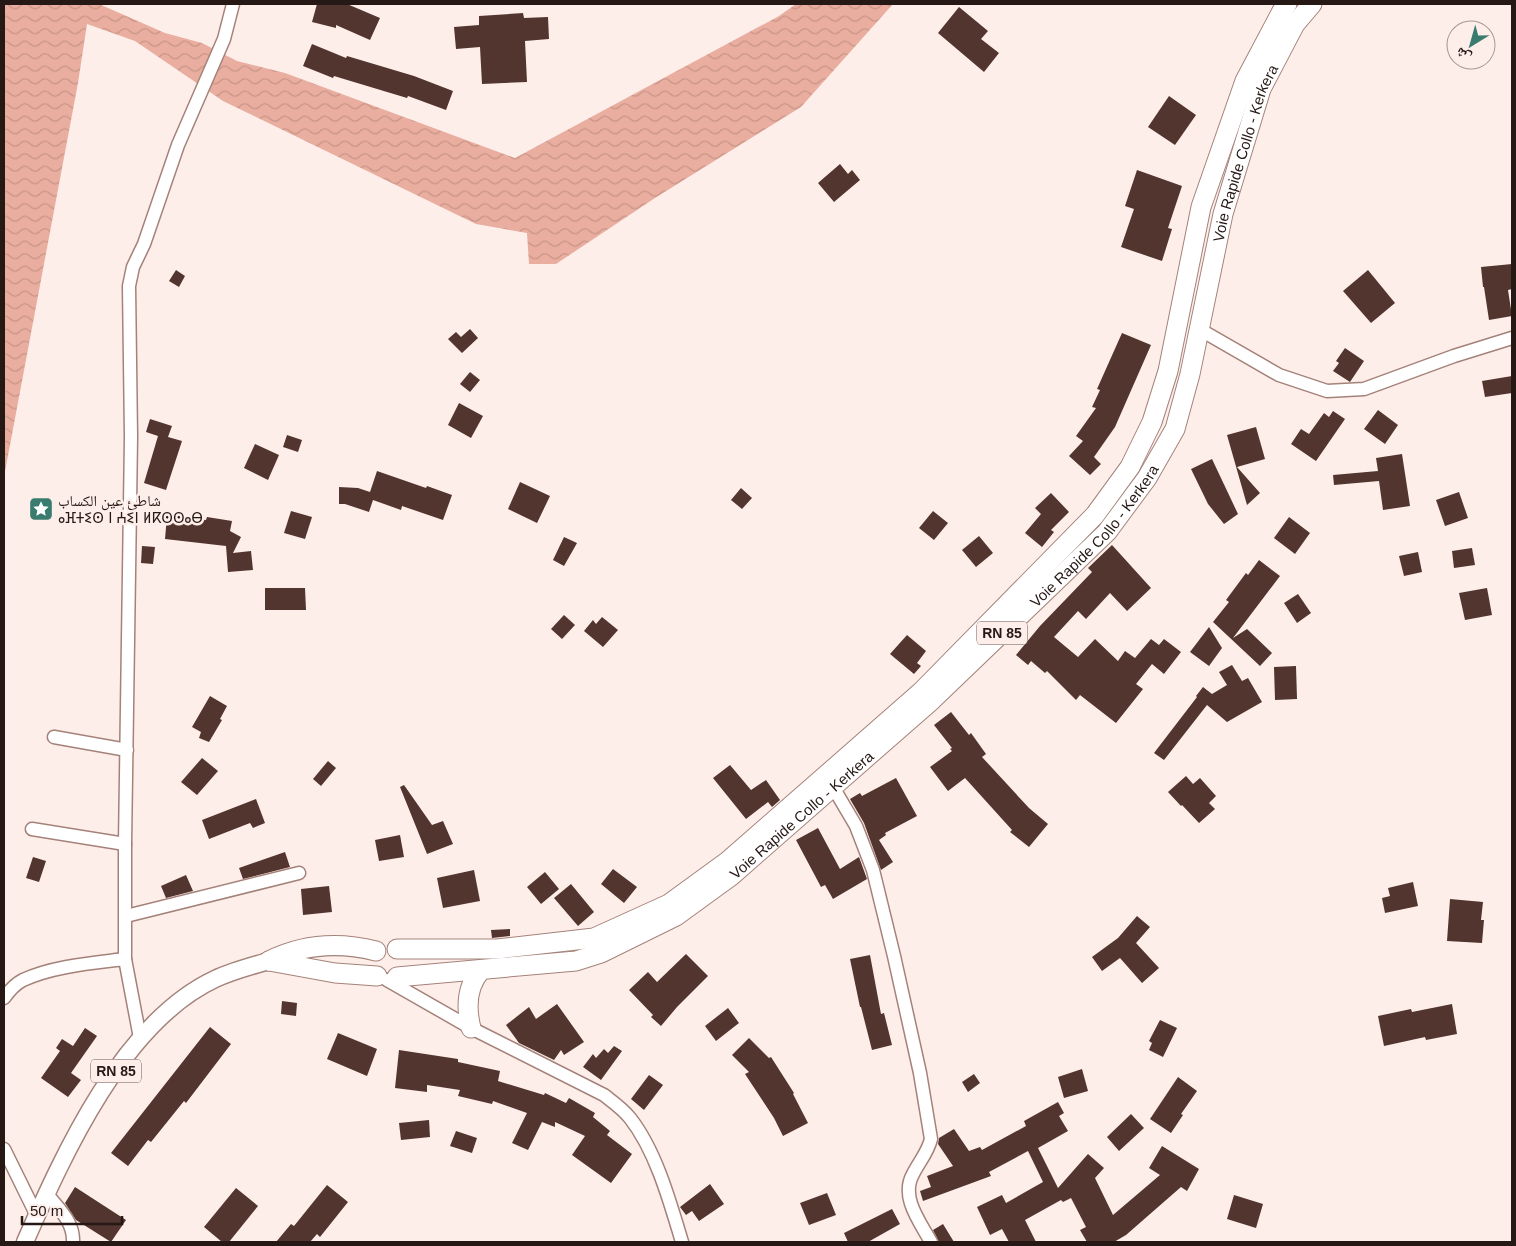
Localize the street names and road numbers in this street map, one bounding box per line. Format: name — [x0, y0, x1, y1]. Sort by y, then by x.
street label: Voie Rapide Collo - Kerkera — [1209, 61, 1281, 243]
street label: Voie Rapide Collo - Kerkera — [1026, 461, 1162, 610]
road number: RN 85 — [977, 622, 1027, 644]
street label: Voie Rapide Collo - Kerkera — [726, 747, 877, 882]
road number: RN 85 — [91, 1060, 141, 1082]

